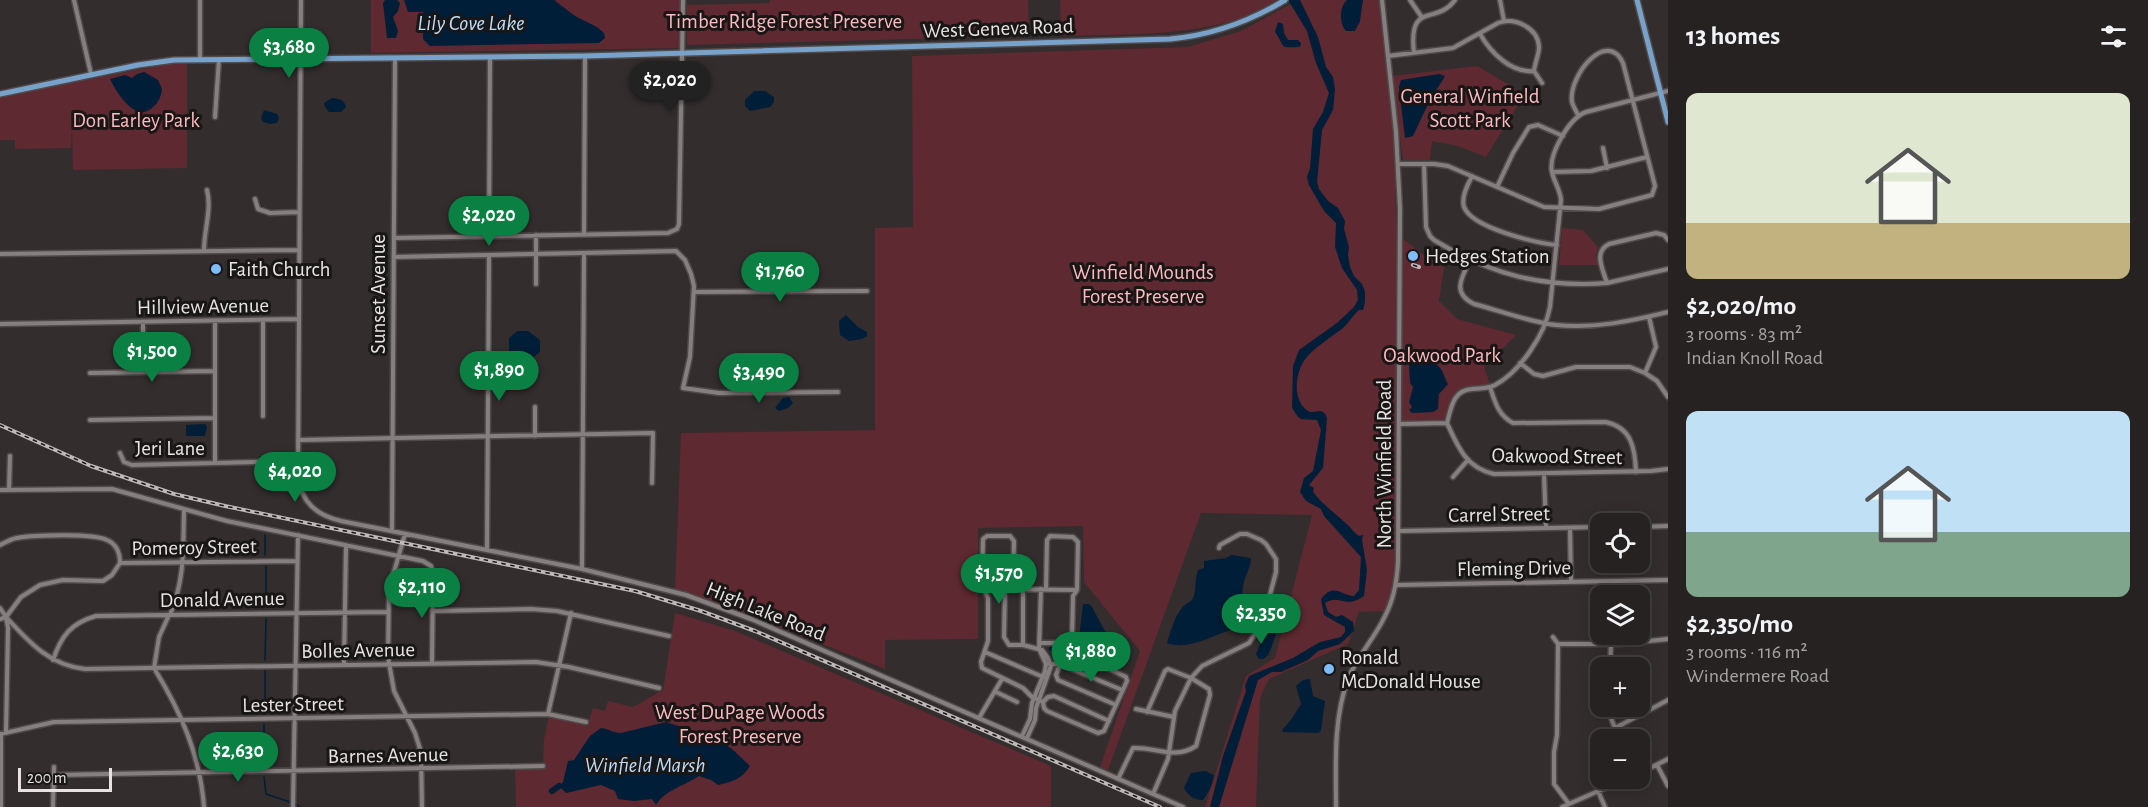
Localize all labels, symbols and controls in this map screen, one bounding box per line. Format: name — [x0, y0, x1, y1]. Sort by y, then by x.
park label: Timber Ridge Forest Preserve — [666, 11, 902, 32]
water label: Lily Cove Lake — [417, 12, 525, 34]
street label: West Geneva Road — [922, 15, 1074, 42]
icon: filters — [2097, 20, 2130, 53]
text: 13 homes — [1686, 23, 1780, 49]
pin: $3,680 — [240, 28, 338, 79]
text: $3,680 — [263, 37, 315, 57]
pin: $2,020 — [621, 61, 719, 112]
text: $2,020 — [643, 70, 697, 90]
park label: General Winfield Scott Park — [1400, 86, 1540, 131]
park label: Don Earley Park — [72, 110, 200, 131]
icon: home — [1854, 132, 1962, 240]
pin: $2,020 — [440, 196, 538, 247]
text: $2,020 — [462, 205, 516, 225]
street label: Sunset Avenue — [368, 234, 389, 354]
place label: Hedges Station — [1425, 246, 1550, 267]
marker: Hedges Station — [1406, 249, 1420, 263]
pin: $1,760 — [731, 252, 829, 303]
place label: Faith Church — [228, 259, 330, 280]
text: $1,760 — [755, 261, 805, 281]
marker: Faith Church — [209, 262, 223, 276]
park label: Winfield Mounds Forest Preserve — [1072, 262, 1214, 307]
text: $2,020/mo — [1686, 293, 1796, 319]
street label: Hillview Avenue — [137, 295, 269, 318]
text: 3 rooms · 83 m² — [1686, 324, 1802, 344]
pin: $1,500 — [103, 332, 201, 383]
text: $1,500 — [127, 341, 177, 361]
park label: Oakwood Park — [1383, 345, 1501, 366]
text: Indian Knoll Road — [1686, 348, 1823, 368]
pin: $1,890 — [450, 351, 548, 402]
pin: $3,490 — [710, 353, 808, 404]
text: $1,890 — [474, 360, 524, 380]
text: $3,490 — [733, 362, 785, 382]
street label: North Winfield Road — [1374, 379, 1395, 549]
street label: Jeri Lane — [135, 438, 205, 459]
street label: Oakwood Street — [1491, 445, 1623, 468]
icon: home — [1854, 450, 1962, 558]
pin: $4,020 — [246, 452, 344, 503]
text: $4,020 — [268, 461, 322, 481]
street label: Carrel Street — [1448, 503, 1550, 526]
map controls — [1590, 513, 1650, 789]
button: locate — [1590, 513, 1650, 573]
street label: Pomeroy Street — [131, 536, 257, 559]
pin: $1,570 — [950, 554, 1048, 605]
street label: Fleming Drive — [1457, 557, 1571, 580]
text: $1,570 — [975, 563, 1023, 583]
pin: $2,110 — [373, 568, 471, 619]
text: $2,110 — [398, 577, 446, 597]
street label: High Lake Road — [703, 578, 829, 645]
button: layers — [1590, 585, 1650, 645]
street label: Donald Avenue — [159, 588, 285, 611]
pin: $2,350 — [1212, 594, 1310, 645]
text: $2,350 — [1236, 603, 1286, 623]
text: $2,350/mo — [1686, 611, 1793, 637]
pin: $1,880 — [1042, 632, 1140, 683]
street label: Bolles Avenue — [301, 639, 415, 662]
text: $1,880 — [1066, 641, 1116, 661]
text: 3 rooms · 116 m² — [1686, 642, 1807, 662]
place label: Ronald McDonald House — [1341, 647, 1481, 692]
button: + — [1590, 657, 1650, 717]
marker: Ronald McDonald House — [1322, 662, 1336, 676]
text: Windermere Road — [1686, 666, 1829, 686]
street label: Lester Street — [242, 693, 344, 716]
park label: West DuPage Woods Forest Preserve — [655, 702, 825, 747]
button: − — [1590, 729, 1650, 789]
pin: $2,630 — [189, 732, 287, 783]
text: $2,630 — [212, 741, 264, 761]
street label: Barnes Avenue — [328, 744, 448, 767]
water label: Winfield Marsh — [584, 754, 706, 776]
scale bar — [18, 765, 112, 792]
text: 200 m — [27, 770, 67, 786]

